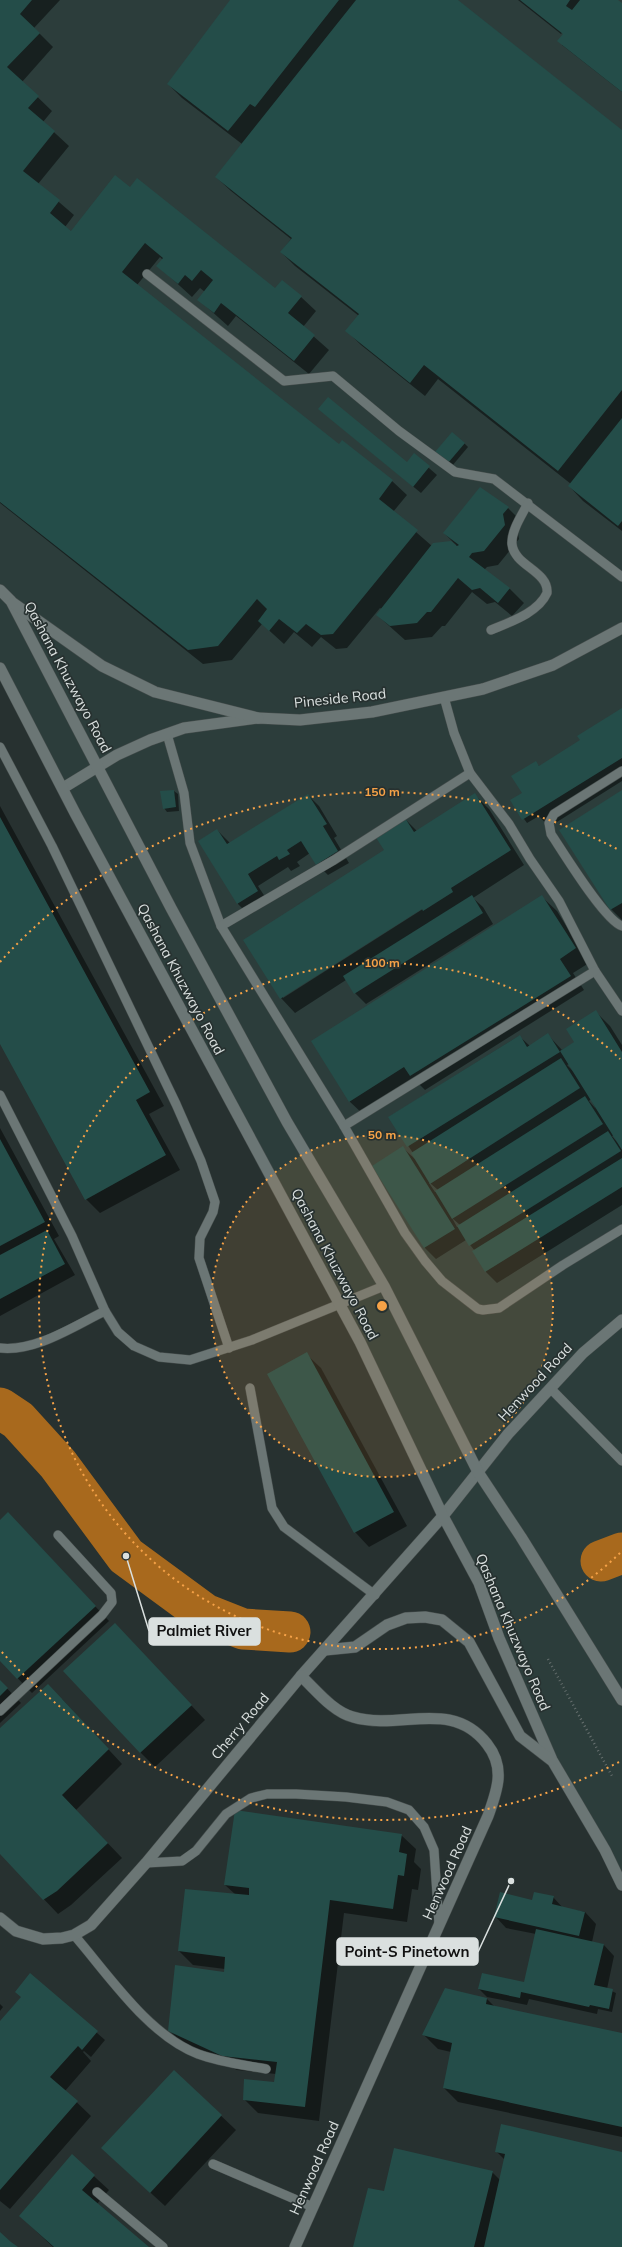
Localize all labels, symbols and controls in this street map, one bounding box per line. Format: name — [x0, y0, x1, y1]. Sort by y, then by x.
street label: Qashana Khuzwayo Road — [20, 598, 116, 756]
street label: Pineside Road — [293, 684, 387, 712]
text: 150 m — [364, 784, 400, 799]
street label: Qashana Khuzwayo Road — [133, 900, 229, 1058]
text: 100 m — [364, 955, 400, 970]
text: 50 m — [368, 1127, 396, 1142]
street label: Qashana Khuzwayo Road — [287, 1185, 383, 1343]
centre of rings — [375, 1299, 389, 1313]
street label: Henwood Road — [494, 1339, 576, 1425]
street label: Qashana Khuzwayo Road — [472, 1551, 554, 1713]
callout: Palmiet River — [149, 1618, 260, 1645]
text: Palmiet River — [157, 1621, 252, 1640]
street label: Cherry Road — [207, 1689, 273, 1763]
street label: Henwood Road — [418, 1823, 476, 1923]
callout: Point-S Pinetown — [337, 1938, 478, 1965]
text: Point-S Pinetown — [345, 1942, 469, 1961]
street label: Henwood Road — [285, 2118, 343, 2218]

